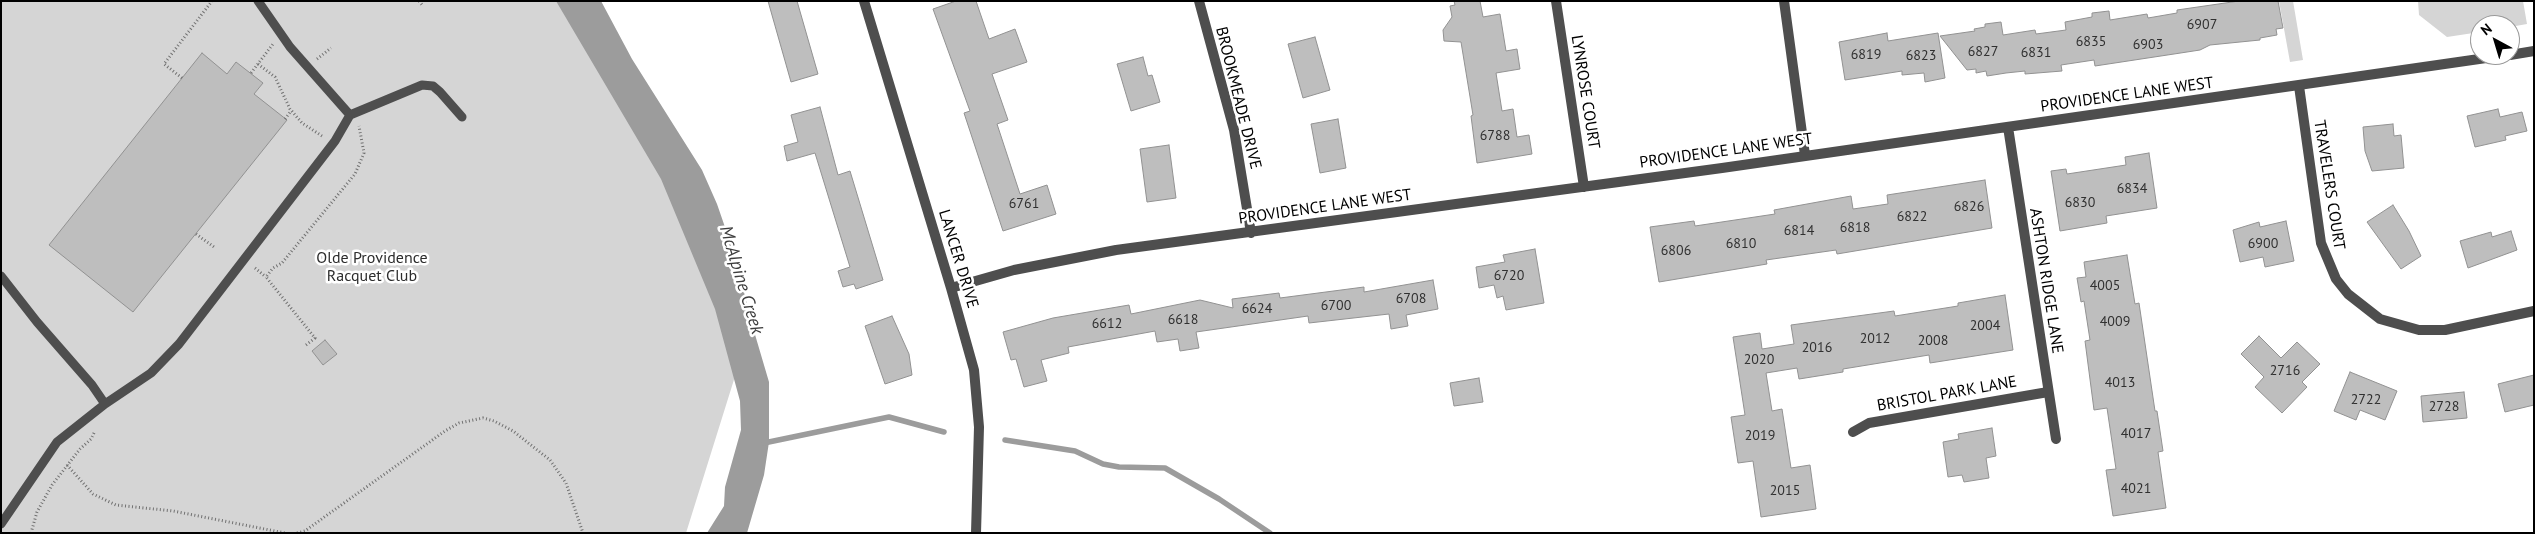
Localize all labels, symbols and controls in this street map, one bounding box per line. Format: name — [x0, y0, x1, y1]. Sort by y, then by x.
north arrow — [2470, 15, 2520, 65]
house number: 6907 — [2187, 17, 2217, 33]
text: N — [2477, 19, 2495, 39]
street label: BROOKMEADE DRIVE — [1211, 25, 1265, 171]
street label: LYNROSE COURT — [1567, 34, 1603, 150]
house number: 6835 — [2076, 34, 2106, 50]
house number: 6903 — [2133, 37, 2163, 53]
house number: 6827 — [1968, 44, 1998, 60]
house number: 6831 — [2021, 45, 2051, 61]
house number: 6819 — [1851, 47, 1881, 63]
house number: 6823 — [1906, 48, 1936, 64]
street label: PROVIDENCE LANE WEST — [2039, 73, 2215, 117]
street label: TRAVELERS COURT — [2309, 119, 2349, 251]
house number: 6788 — [1480, 128, 1510, 144]
street label: PROVIDENCE LANE WEST — [1638, 129, 1814, 173]
house number: 6834 — [2117, 181, 2147, 197]
street label: PROVIDENCE LANE WEST — [1237, 185, 1413, 229]
house number: 6830 — [2065, 195, 2095, 211]
house number: 6761 — [1009, 196, 1039, 212]
house number: 6826 — [1954, 199, 1984, 215]
street label: LANCER DRIVE — [934, 207, 982, 311]
street label: ASHTON RIDGE LANE — [2025, 207, 2067, 355]
house number: 6822 — [1897, 209, 1927, 225]
house number: 6818 — [1840, 220, 1870, 236]
water label: McAlpine Creek — [714, 223, 768, 337]
house number: 6814 — [1784, 223, 1814, 239]
house number: 6810 — [1726, 236, 1756, 252]
house number: 6900 — [2248, 236, 2278, 252]
house number: 6806 — [1661, 243, 1691, 259]
park label: Olde Providence Racquet Club — [316, 248, 428, 286]
house number: 6720 — [1494, 268, 1524, 284]
house number: 4005 — [2090, 278, 2120, 294]
house number: 6708 — [1396, 291, 1426, 307]
house number: 6700 — [1321, 298, 1351, 314]
house number: 6624 — [1242, 301, 1272, 317]
house number: 6618 — [1168, 312, 1198, 328]
house number: 4009 — [2100, 314, 2130, 330]
house number: 6612 — [1092, 316, 1122, 332]
house number: 2004 — [1970, 318, 2000, 334]
house number: 2012 — [1860, 331, 1890, 347]
house number: 2008 — [1918, 333, 1948, 349]
house number: 2016 — [1802, 340, 1832, 356]
house number: 2020 — [1744, 352, 1774, 368]
house number: 2716 — [2270, 363, 2300, 379]
street label: BRISTOL PARK LANE — [1876, 372, 2018, 416]
house number: 4013 — [2105, 375, 2135, 391]
house number: 2722 — [2351, 392, 2381, 408]
house number: 2728 — [2429, 399, 2459, 415]
house number: 4017 — [2121, 426, 2151, 442]
house number: 2019 — [1745, 428, 1775, 444]
house number: 4021 — [2121, 481, 2151, 497]
house number: 2015 — [1770, 483, 1800, 499]

